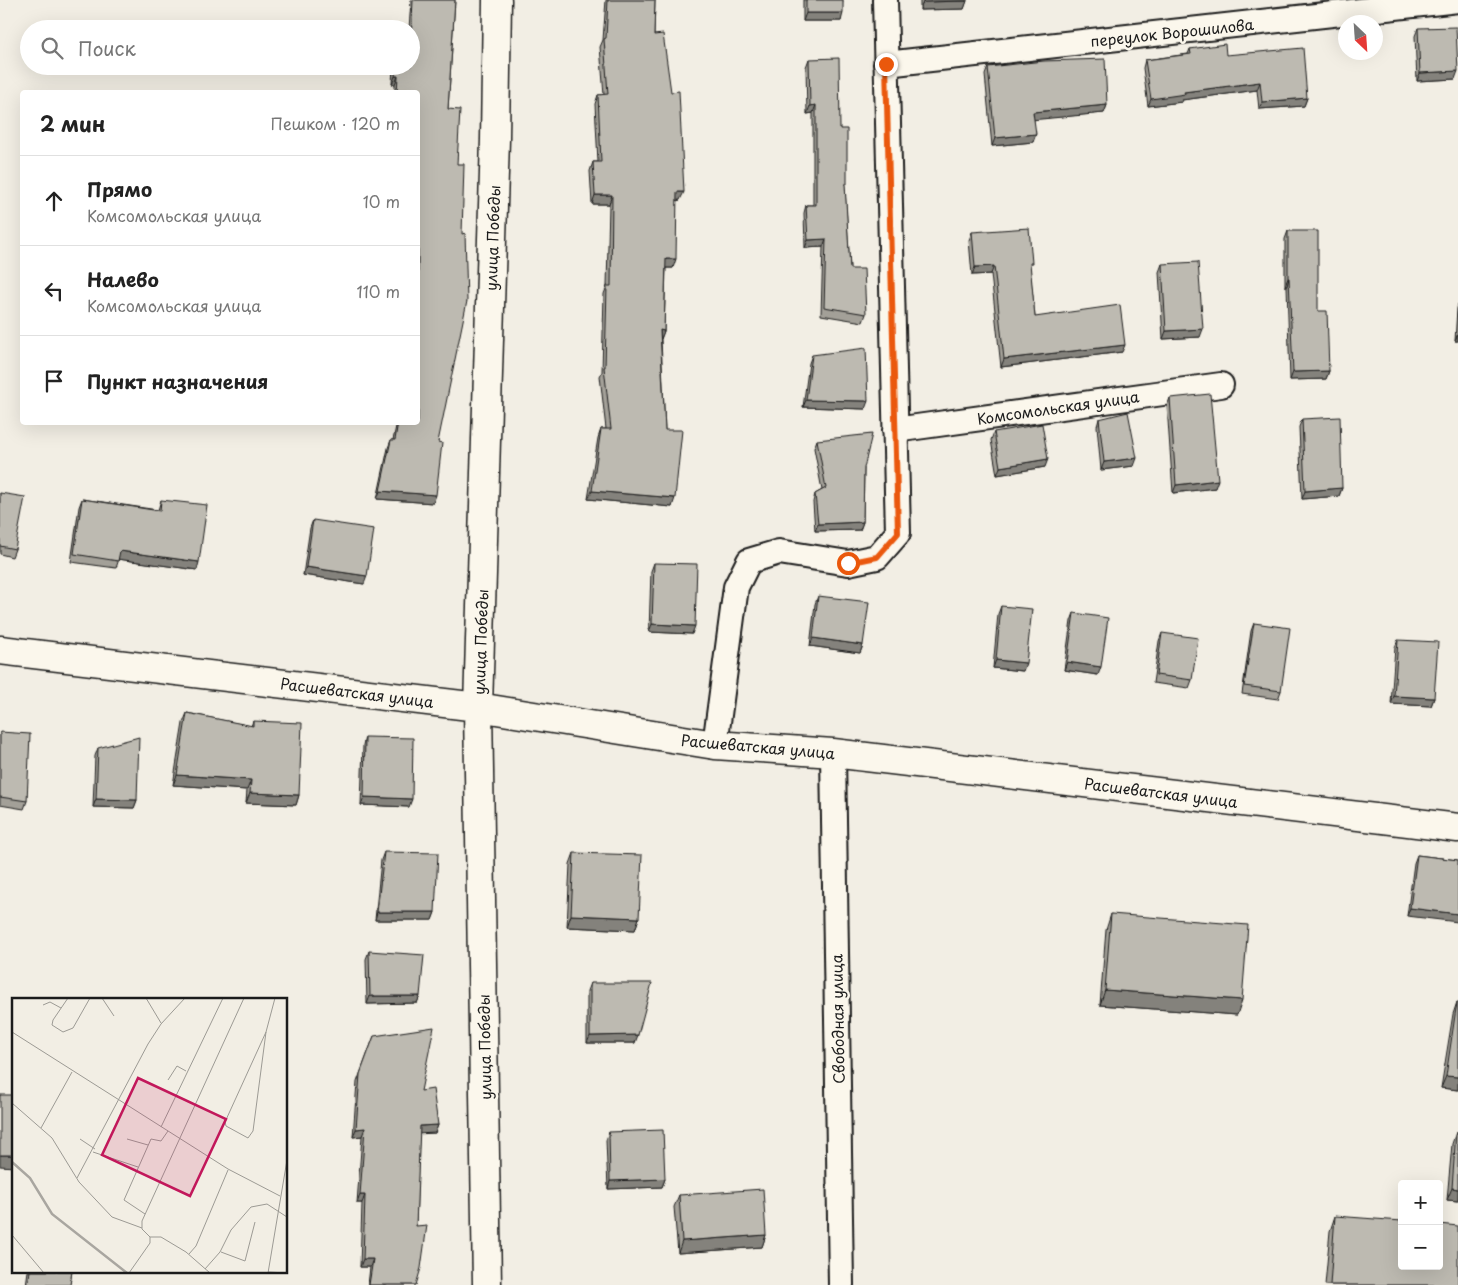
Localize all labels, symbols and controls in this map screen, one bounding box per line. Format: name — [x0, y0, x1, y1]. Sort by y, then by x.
street label: переулок Ворошилова — [1089, 12, 1256, 52]
north arrow — [1338, 15, 1383, 60]
search box — [20, 20, 420, 75]
icon: search — [38, 34, 66, 62]
text: Поиск — [78, 34, 136, 62]
route end — [875, 53, 898, 76]
text: 2 мин — [40, 107, 105, 139]
text: Пешком · 120 m — [271, 111, 400, 135]
text: Прямо — [87, 175, 152, 203]
street label: улица Победы — [479, 185, 505, 291]
icon: ahead — [40, 187, 68, 215]
text: 10 m — [363, 189, 400, 213]
text: Комсомольская улица — [87, 203, 261, 227]
text: Налево — [87, 265, 159, 293]
icon: left — [40, 277, 68, 305]
text: 110 m — [357, 279, 400, 303]
text: Комсомольская улица — [87, 293, 261, 317]
icon: arrive — [40, 367, 68, 395]
text: Пункт назначения — [87, 367, 268, 395]
street label: Комсомольская улица — [975, 384, 1141, 430]
route start — [837, 552, 860, 575]
street label: улица Победы — [467, 589, 493, 695]
street label: Расшеватская улица — [279, 671, 436, 713]
street label: Расшеватская улица — [680, 728, 836, 764]
street label: Расшеватская улица — [1083, 771, 1240, 813]
street label: Свободная улица — [824, 953, 850, 1084]
street label: улица Победы — [472, 994, 496, 1100]
inset map — [12, 998, 288, 1272]
map controls — [1398, 1180, 1443, 1270]
button: + — [1398, 1180, 1443, 1225]
button: − — [1398, 1225, 1443, 1270]

